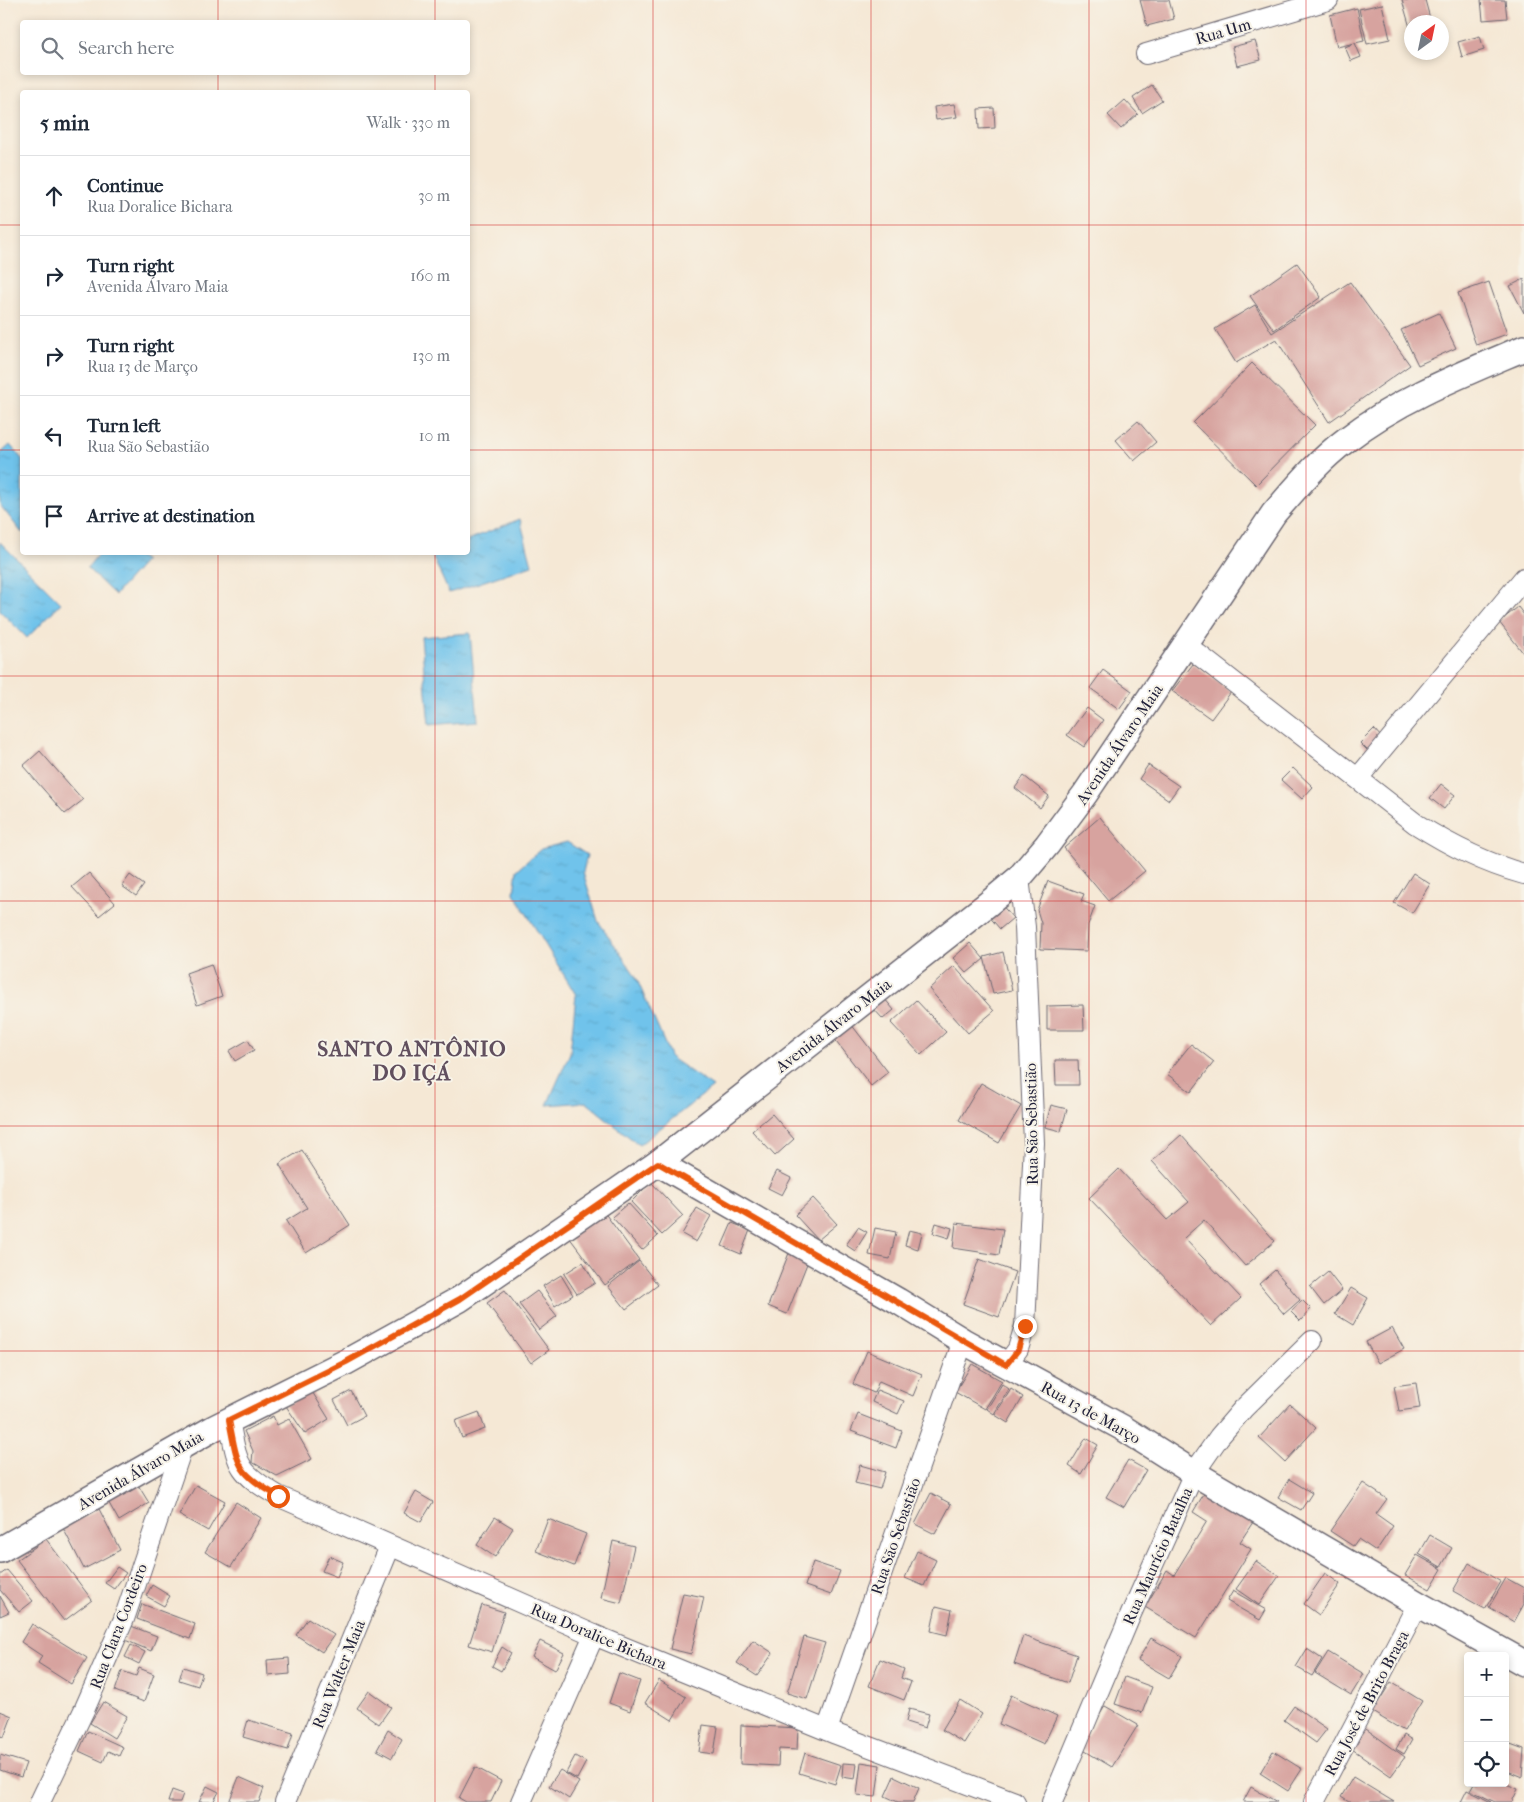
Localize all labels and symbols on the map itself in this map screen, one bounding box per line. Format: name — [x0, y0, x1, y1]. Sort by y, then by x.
street label: Rua Um — [1193, 14, 1254, 48]
north arrow — [1404, 15, 1449, 60]
street label: Avenida Álvaro Maia — [1071, 679, 1167, 809]
street label: Avenida Álvaro Maia — [770, 973, 895, 1077]
district label: SANTO ANTÔNIO DO IÇÁ — [317, 1036, 507, 1086]
street label: Rua São Sebastião — [1021, 1063, 1042, 1185]
route end — [1014, 1315, 1037, 1338]
street label: Rua 13 de Março — [1038, 1377, 1144, 1448]
street label: Avenida Álvaro Maia — [73, 1426, 207, 1514]
street label: Rua São Sebastião — [867, 1475, 924, 1597]
street label: Rua Maurício Batalha — [1119, 1484, 1197, 1628]
route start — [267, 1485, 290, 1508]
street label: Rua Clara Cordeiro — [86, 1561, 151, 1692]
street label: Rua Doralice Bichara — [528, 1599, 670, 1674]
street label: Rua Walter Maia — [308, 1616, 369, 1731]
street label: Rua José de Brito Braga — [1320, 1627, 1413, 1779]

